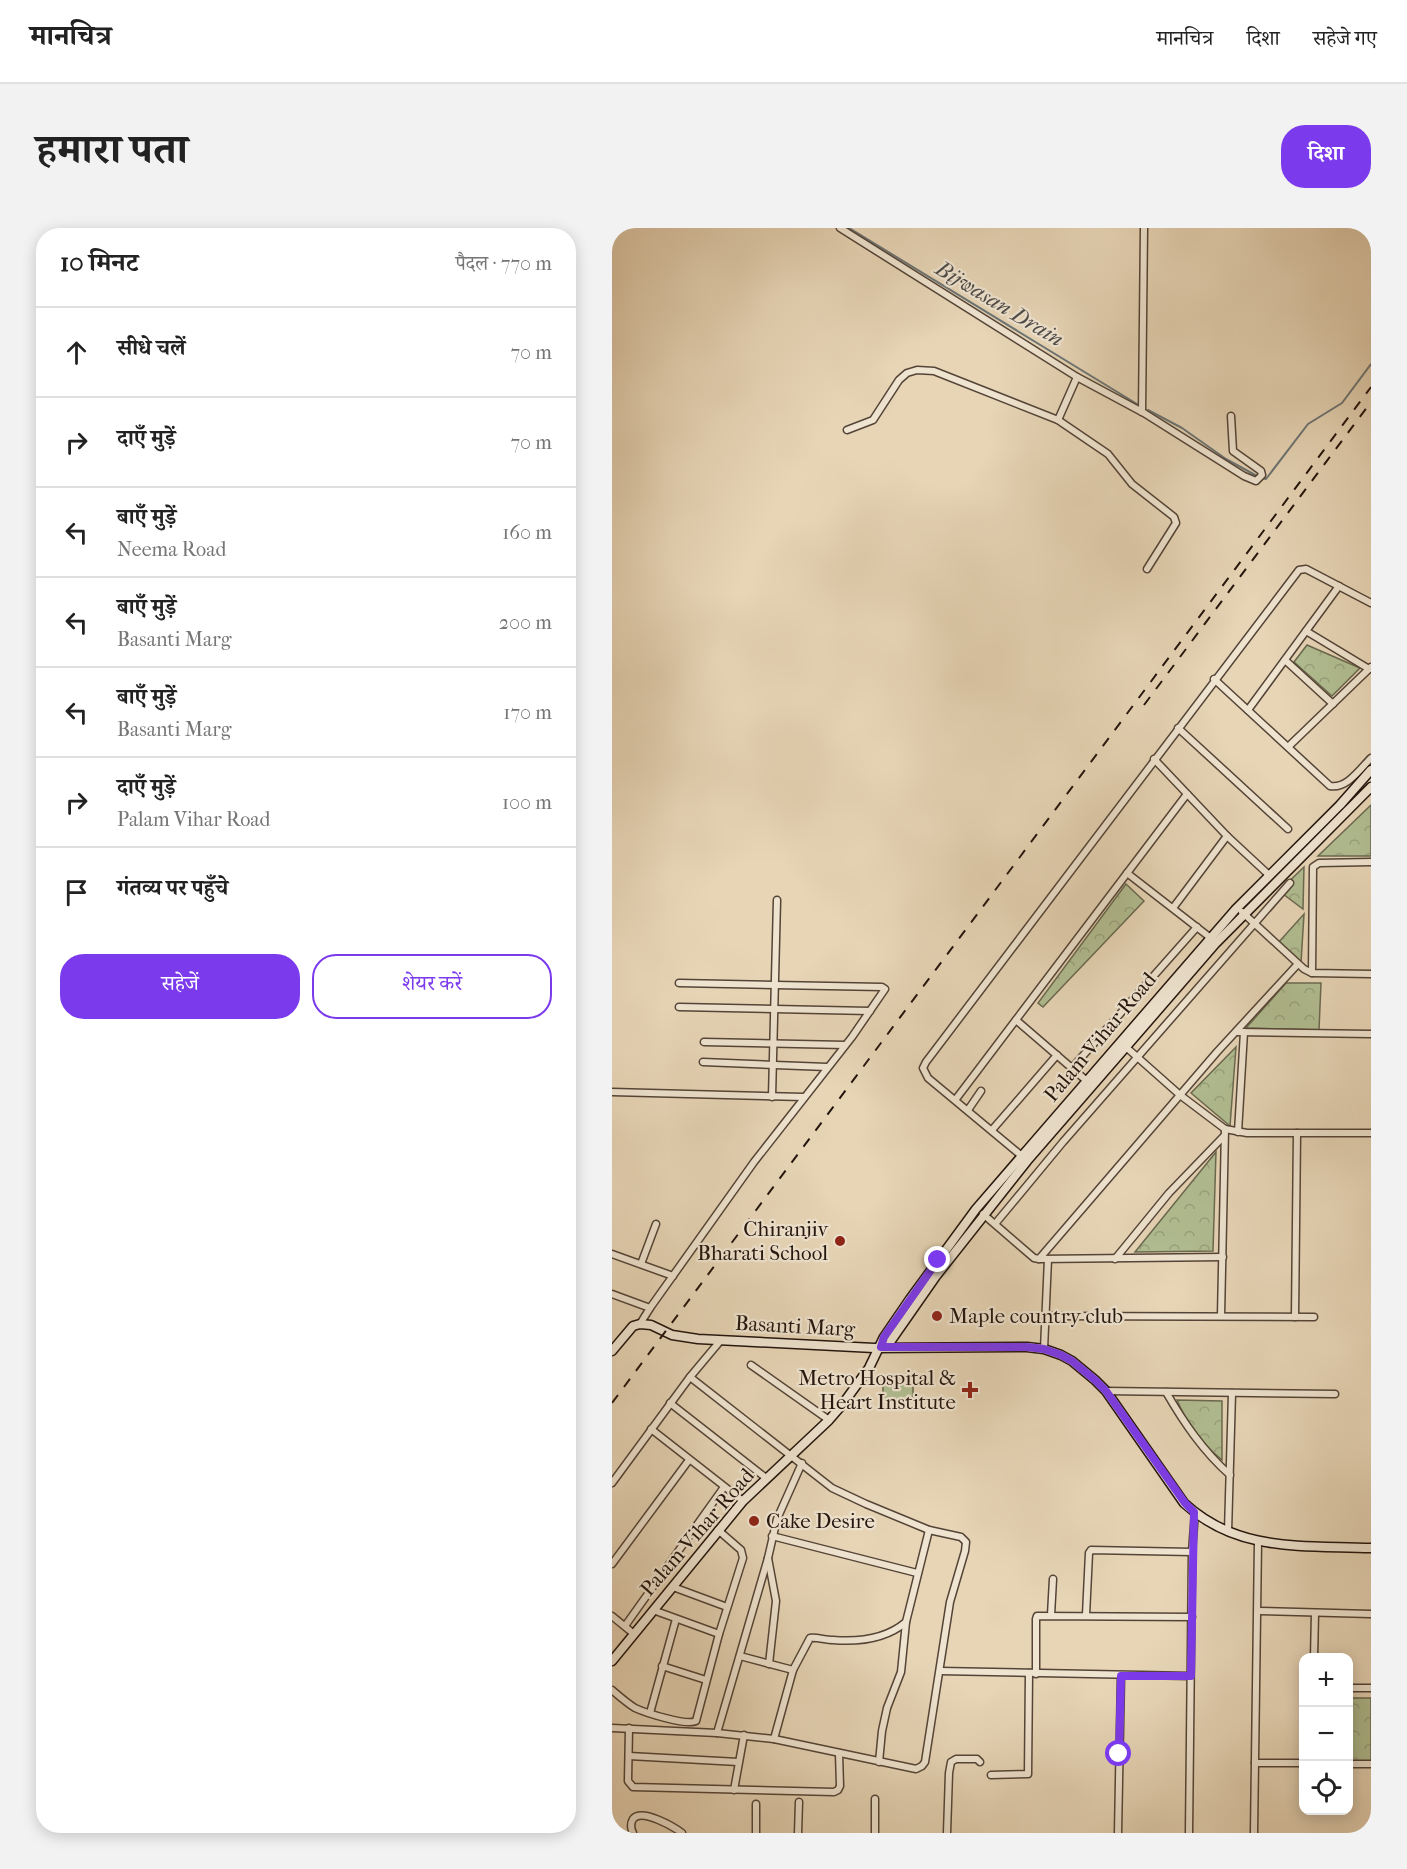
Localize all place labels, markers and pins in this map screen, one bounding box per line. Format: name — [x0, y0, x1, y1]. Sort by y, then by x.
place label: Chiranjiv Bharati School — [697, 1217, 828, 1265]
marker: Chiranjiv Bharati School — [833, 1234, 847, 1248]
place label: Maple country club — [949, 1304, 1123, 1328]
marker: Maple country club — [930, 1309, 944, 1323]
place label: Metro Hospital & Heart Institute — [798, 1366, 956, 1414]
marker: Metro Hospital & Heart Institute — [961, 1381, 979, 1399]
place label: Cake Desire — [766, 1509, 875, 1533]
marker: Cake Desire — [747, 1514, 761, 1528]

